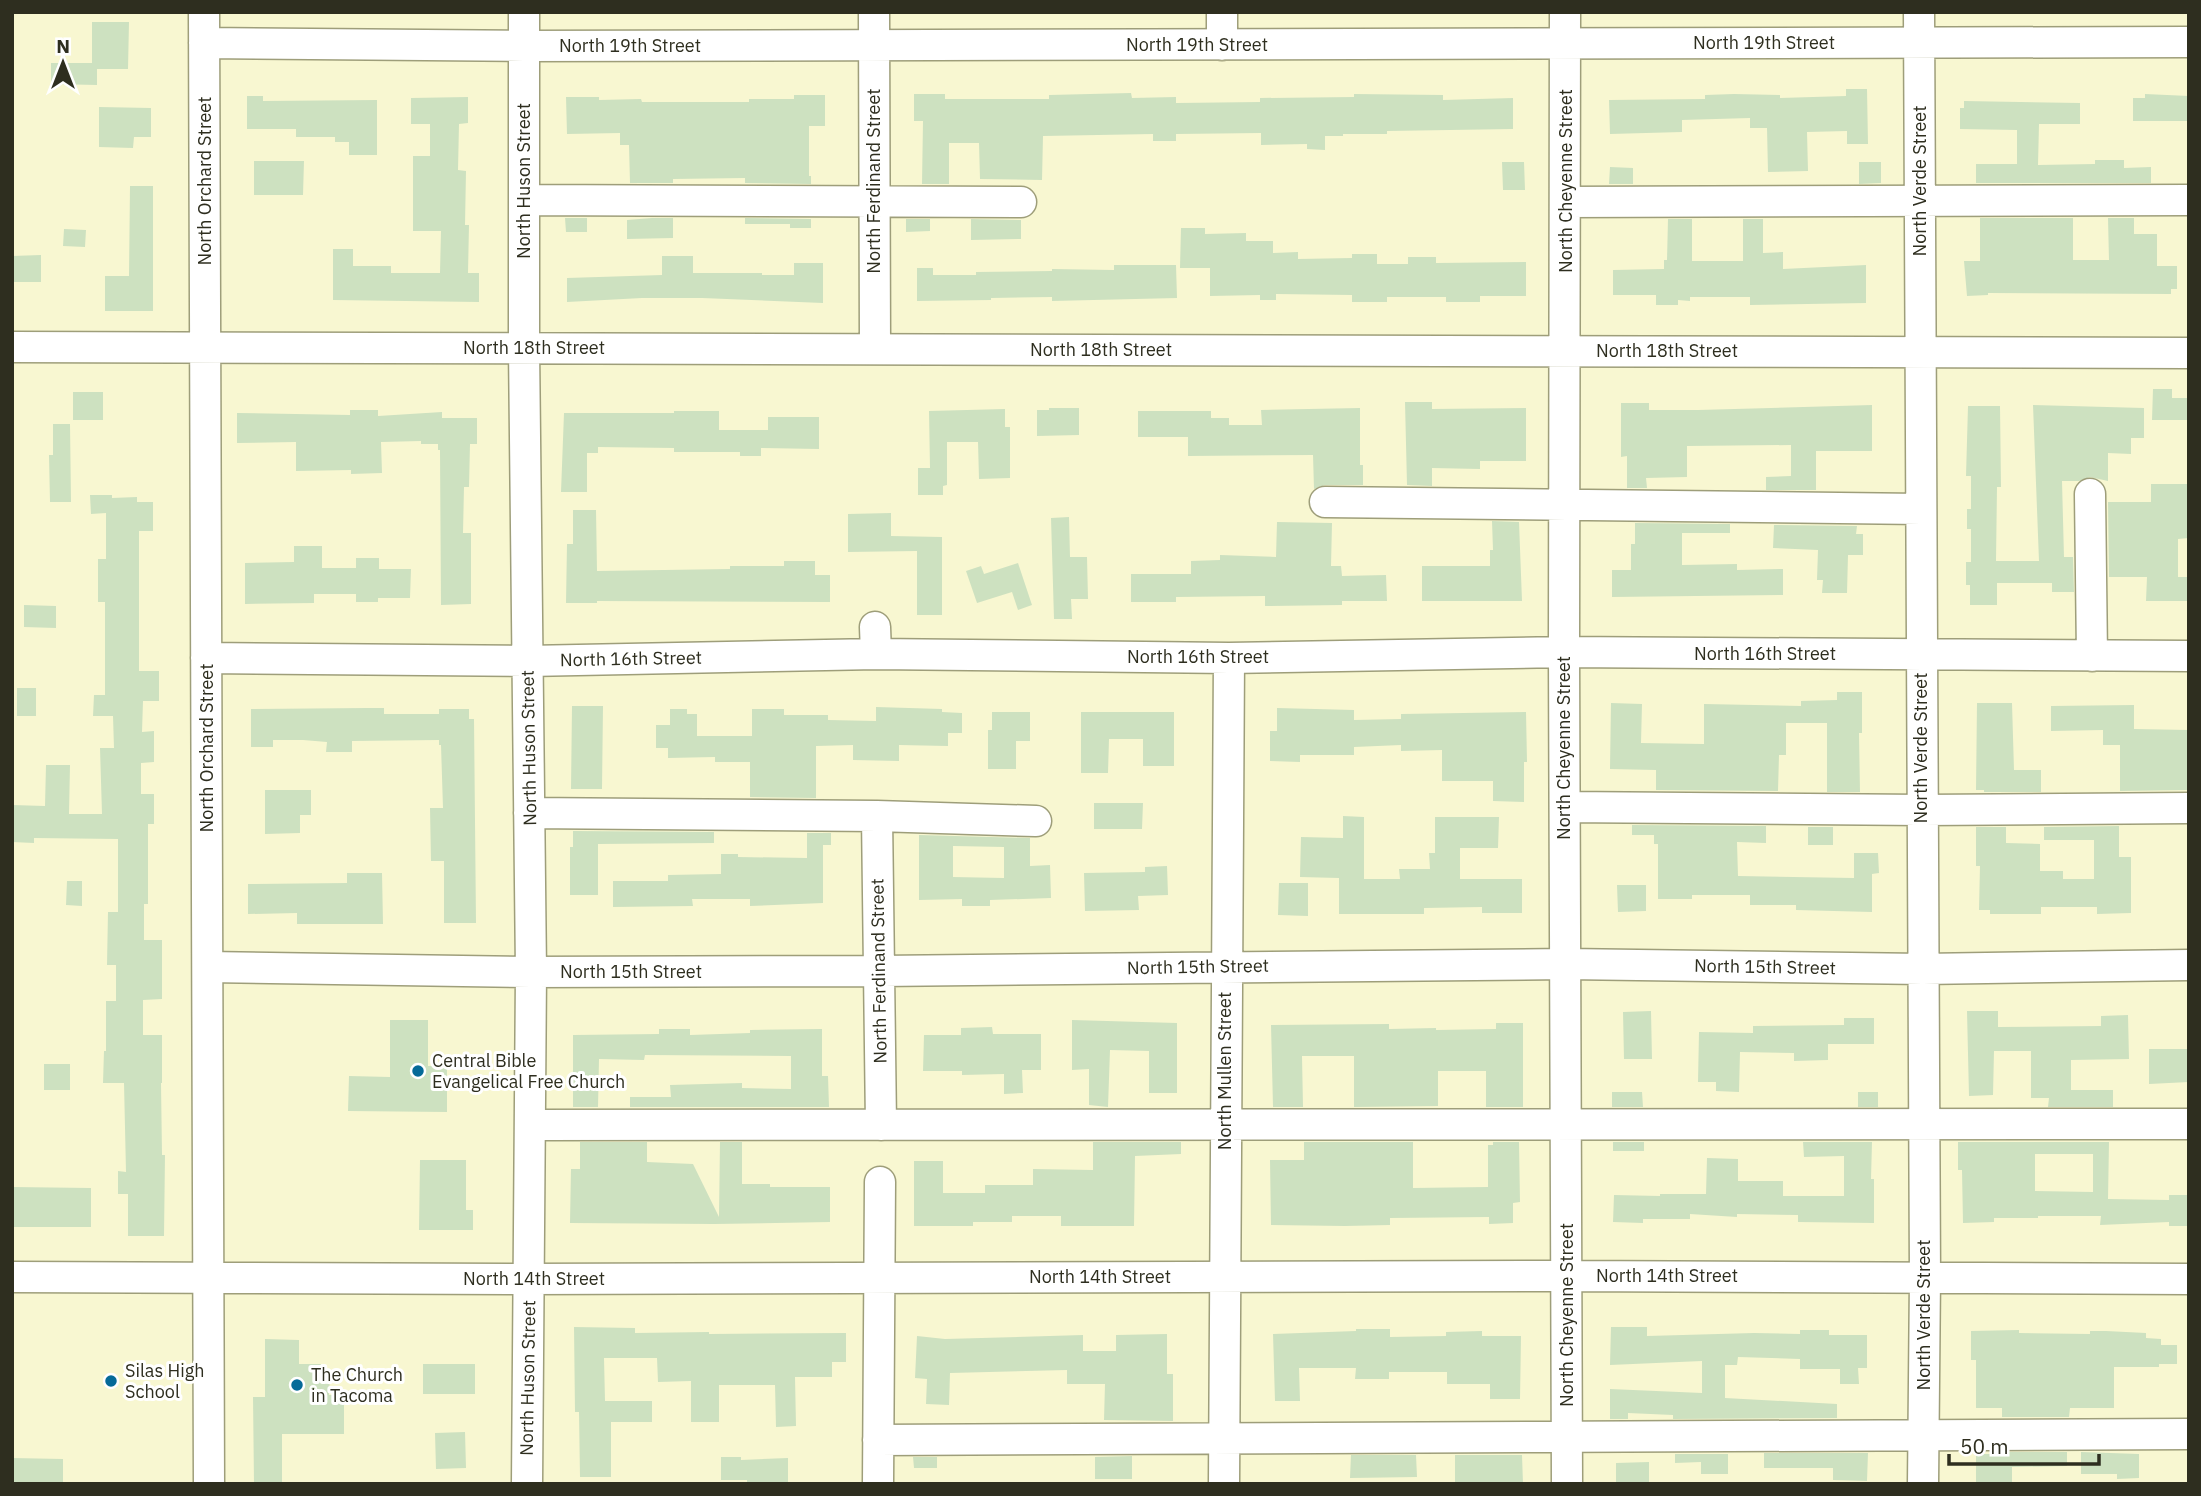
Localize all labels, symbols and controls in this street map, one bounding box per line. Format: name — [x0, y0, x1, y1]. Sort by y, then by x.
north arrow — [28, 28, 98, 98]
street label: North 19th Street — [1693, 31, 1835, 54]
street label: North 19th Street — [1126, 33, 1268, 56]
text: N — [56, 34, 70, 58]
street label: North 19th Street — [559, 34, 701, 57]
street label: North Ferdinand Street — [862, 88, 885, 274]
street label: North Cheyenne Street — [1554, 89, 1577, 273]
street label: North Orchard Street — [193, 97, 216, 265]
street label: North Huson Street — [512, 103, 535, 259]
street label: North Verde Street — [1908, 105, 1931, 257]
street label: North 18th Street — [463, 336, 605, 359]
street label: North 18th Street — [1030, 338, 1172, 361]
street label: North 18th Street — [1596, 339, 1738, 362]
street label: North 16th Street — [1694, 642, 1836, 665]
street label: North 16th Street — [1127, 645, 1269, 668]
street label: North 16th Street — [560, 646, 702, 671]
street label: North Cheyenne Street — [1552, 656, 1575, 840]
street label: North Orchard Street — [195, 664, 218, 832]
street label: North Huson Street — [516, 670, 541, 826]
street label: North Verde Street — [1909, 672, 1932, 824]
street label: North Ferdinand Street — [865, 878, 892, 1064]
street label: North 15th Street — [1127, 954, 1269, 979]
street label: North 15th Street — [1694, 954, 1836, 979]
street label: North 15th Street — [560, 960, 702, 983]
street label: North Mullen Street — [1213, 992, 1236, 1150]
place label: Central Bible Evangelical Free Church — [432, 1049, 625, 1093]
marker: Central Bible Evangelical Free Church — [410, 1063, 426, 1079]
street label: North Cheyenne Street — [1555, 1223, 1578, 1407]
street label: North Verde Street — [1912, 1239, 1935, 1391]
street label: North 14th Street — [1596, 1264, 1738, 1287]
street label: North 14th Street — [1029, 1265, 1171, 1288]
street label: North 14th Street — [463, 1267, 605, 1290]
street label: North Huson Street — [515, 1300, 540, 1456]
place label: Silas High School — [125, 1359, 204, 1403]
place label: The Church in Tacoma — [311, 1363, 403, 1407]
marker: Silas High School — [103, 1373, 119, 1389]
marker: The Church in Tacoma — [289, 1377, 305, 1393]
scale bar — [1949, 1422, 2100, 1466]
text: 50 m — [1960, 1432, 2009, 1460]

